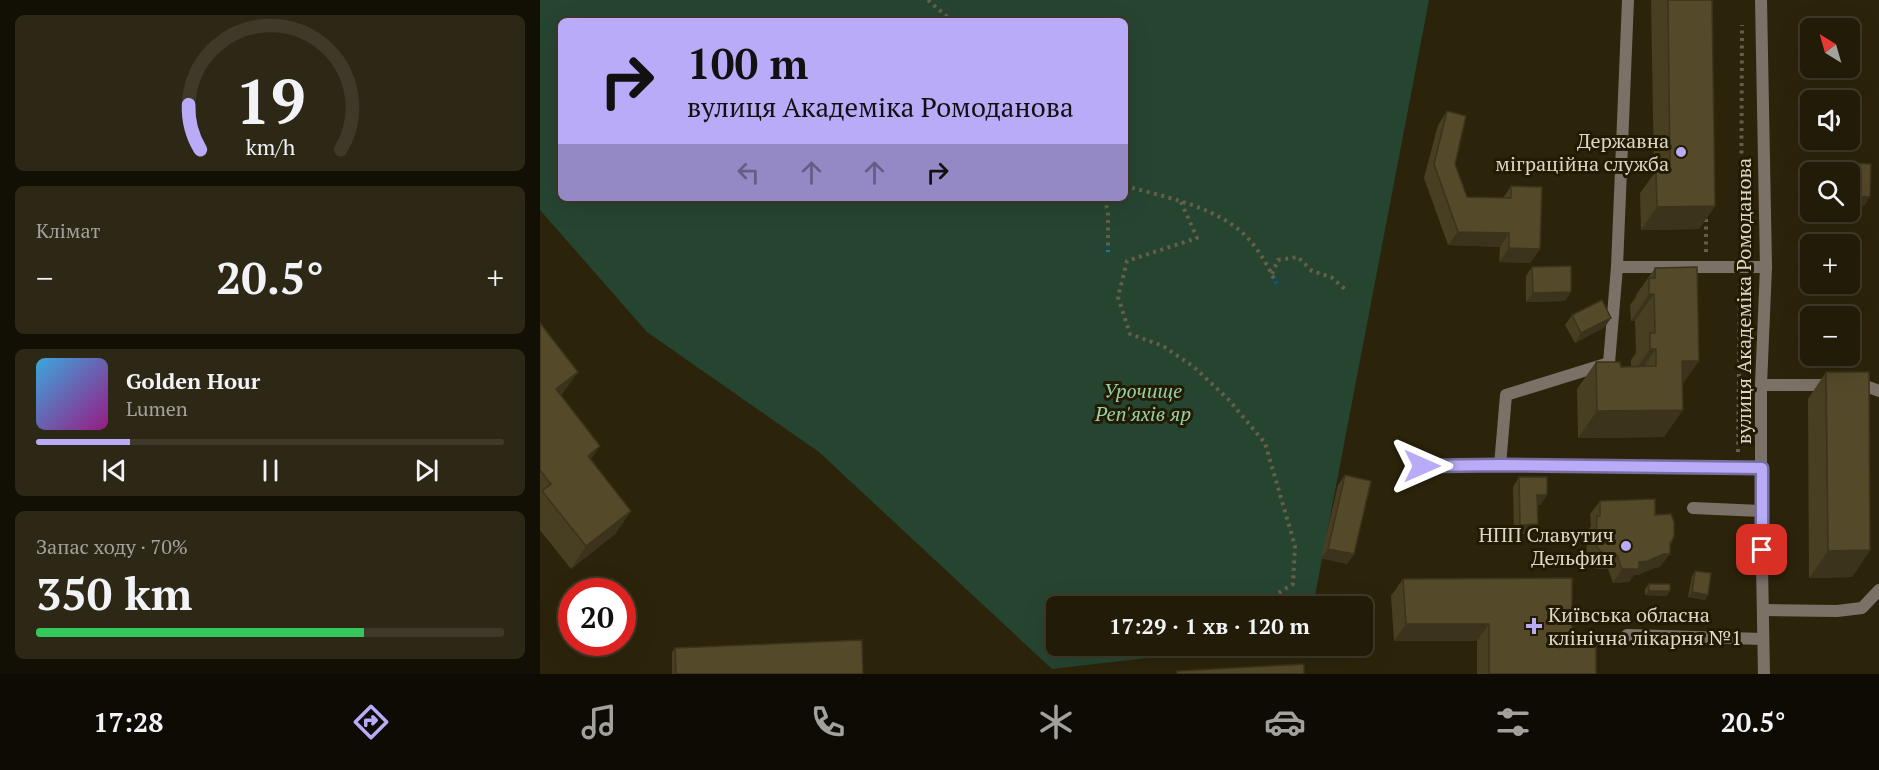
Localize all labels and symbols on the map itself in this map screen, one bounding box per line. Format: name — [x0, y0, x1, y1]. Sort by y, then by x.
north arrow — [1800, 18, 1860, 78]
place label: Державна міграційна служба — [1495, 127, 1669, 177]
marker: Державна міграційна служба — [1674, 145, 1688, 159]
street label: вулиця Академіка Ромоданова — [1730, 158, 1757, 444]
park label: Урочище Реп'яхів яр — [1094, 377, 1191, 427]
position arrow — [1390, 434, 1454, 498]
place label: НПП Славутич Дельфин — [1478, 521, 1614, 571]
pin — [1736, 524, 1787, 575]
marker: НПП Славутич Дельфин — [1619, 539, 1633, 553]
speed limit sign: 20 — [558, 578, 636, 656]
place label: Київська обласна клінічна лікарня №1 — [1548, 601, 1742, 651]
marker: Київська обласна клінічна лікарня №1 — [1525, 617, 1543, 635]

